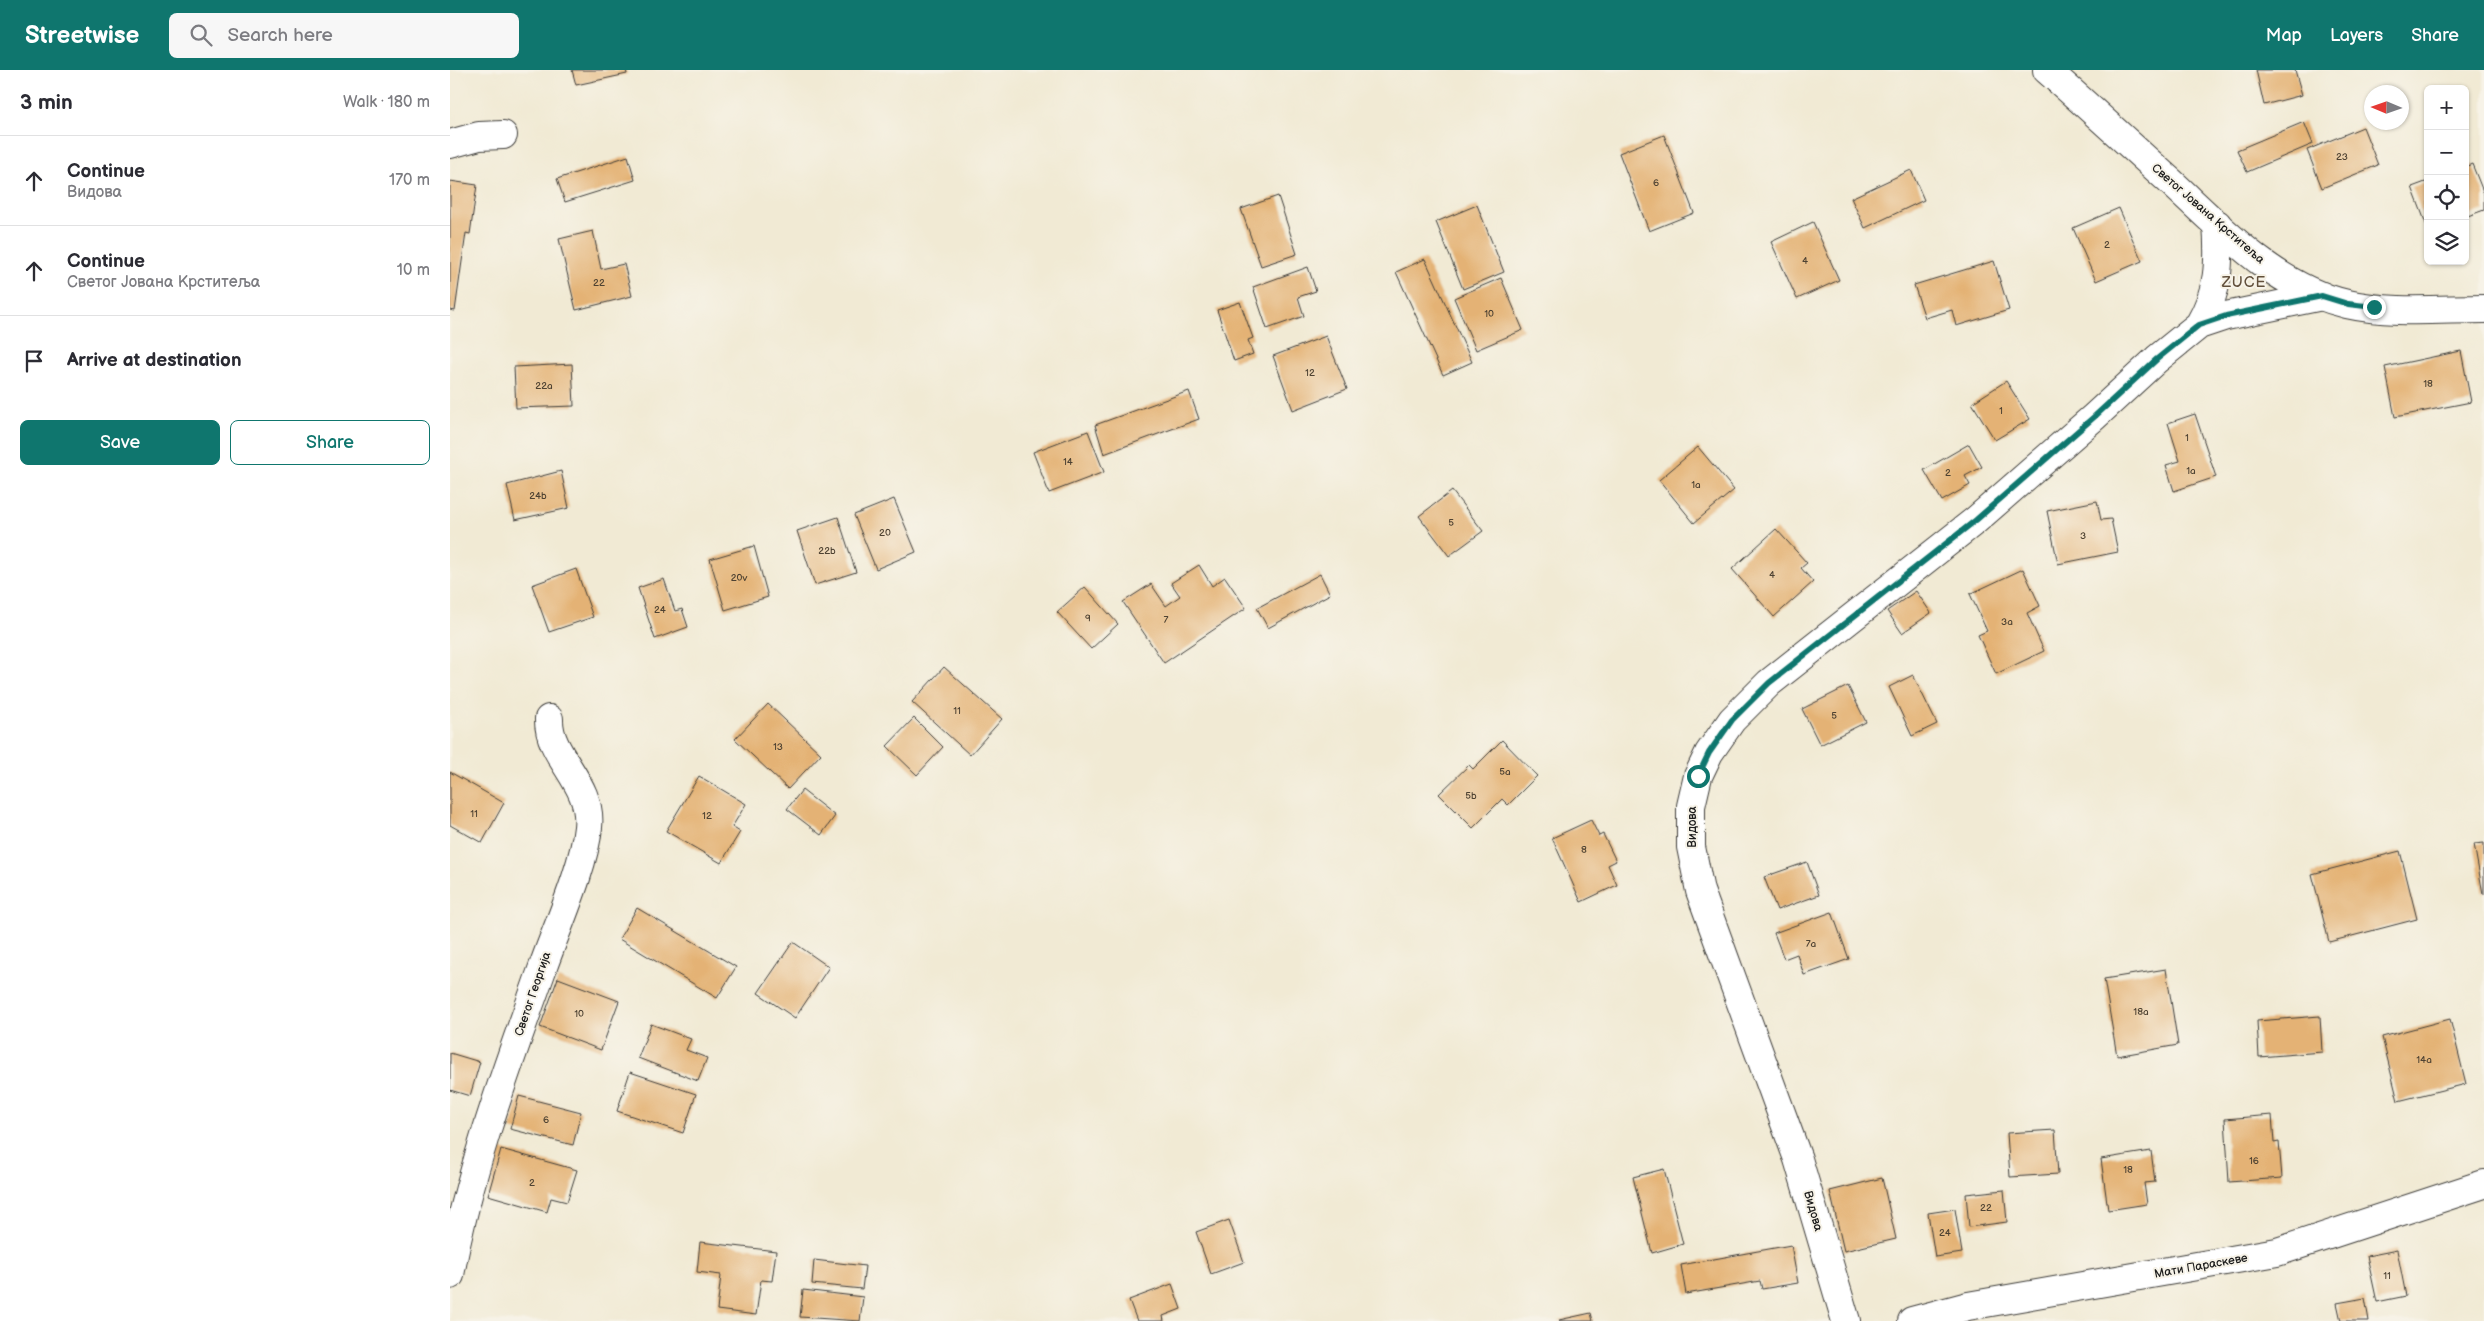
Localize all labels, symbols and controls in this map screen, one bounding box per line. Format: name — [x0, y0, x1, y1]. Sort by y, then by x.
search box — [169, 13, 519, 58]
text: Streetwise — [25, 21, 139, 50]
icon: search — [187, 21, 215, 49]
text: Search here — [227, 24, 333, 47]
text: Map — [2266, 25, 2302, 46]
text: Layers — [2330, 25, 2383, 46]
text: Share — [2411, 25, 2459, 46]
north arrow — [2364, 85, 2409, 130]
map controls — [2424, 85, 2469, 265]
button: + — [2424, 85, 2469, 130]
text: 3 min — [20, 90, 73, 115]
text: Walk · 180 m — [343, 93, 430, 112]
button: − — [2424, 130, 2469, 175]
house number: 23 — [2336, 151, 2348, 163]
text: Continue — [67, 160, 145, 183]
street label: Светог Јована Крститеља — [2148, 161, 2268, 267]
icon: ahead — [20, 167, 48, 195]
text: 170 m — [389, 171, 430, 190]
button: locate — [2424, 175, 2469, 220]
house number: 6 — [1653, 177, 1659, 189]
text: Видова — [67, 183, 122, 202]
button: layers — [2424, 220, 2469, 265]
house number: 2 — [2104, 239, 2110, 251]
text: Continue — [67, 250, 145, 273]
house number: 4 — [1802, 255, 1808, 267]
icon: ahead — [20, 257, 48, 285]
text: 10 m — [397, 261, 430, 280]
text: Светог Јована Крститеља — [67, 273, 260, 292]
district label: ZUCE — [2221, 273, 2266, 292]
house number: 22 — [593, 277, 605, 289]
route end — [2363, 296, 2386, 319]
house number: 10 — [1484, 308, 1494, 320]
icon: arrive — [20, 347, 48, 375]
text: Arrive at destination — [67, 349, 242, 372]
house number: 12 — [1305, 367, 1315, 379]
house number: 18 — [2423, 378, 2433, 390]
house number: 22a — [535, 380, 553, 392]
house number: 1 — [1999, 405, 2003, 417]
button: Save — [20, 420, 220, 465]
button: Share — [230, 420, 430, 465]
house number: 1 — [2185, 432, 2189, 444]
house number: 14 — [1063, 456, 1073, 468]
house number: 1a — [2186, 465, 2196, 477]
house number: 2 — [1945, 467, 1951, 479]
house number: 1a — [1691, 479, 1701, 491]
house number: 24b — [529, 490, 547, 502]
house number: 5 — [1448, 517, 1454, 529]
house number: 20 — [879, 527, 891, 539]
house number: 3 — [2080, 530, 2086, 542]
house number: 22b — [818, 545, 836, 557]
house number: 4 — [1769, 569, 1775, 581]
house number: 20v — [731, 572, 747, 584]
house number: 24 — [654, 604, 666, 616]
house number: 9 — [1085, 612, 1091, 624]
house number: 7 — [1164, 614, 1169, 626]
house number: 3a — [2001, 616, 2013, 628]
house number: 11 — [953, 705, 961, 717]
house number: 5 — [1831, 710, 1837, 722]
house number: 13 — [773, 741, 783, 753]
route start — [1687, 765, 1710, 788]
house number: 5a — [1499, 766, 1511, 778]
house number: 5b — [1465, 790, 1477, 802]
street label: Видова — [1685, 806, 1700, 848]
house number: 11 — [470, 808, 478, 820]
house number: 12 — [702, 810, 712, 822]
house number: 8 — [1581, 844, 1587, 856]
house number: 7a — [1806, 938, 1817, 950]
street label: Светог Георгија — [512, 950, 554, 1038]
house number: 18a — [2133, 1006, 2149, 1018]
house number: 10 — [574, 1008, 584, 1020]
house number: 14a — [2416, 1054, 2432, 1066]
house number: 6 — [543, 1114, 549, 1126]
house number: 16 — [2249, 1155, 2259, 1167]
house number: 18 — [2123, 1164, 2133, 1176]
house number: 2 — [529, 1177, 535, 1189]
street label: Видова — [1800, 1189, 1826, 1233]
house number: 22 — [1980, 1202, 1992, 1214]
house number: 24 — [1939, 1227, 1951, 1239]
street label: Мати Параскеве — [2153, 1250, 2249, 1282]
house number: 11 — [2383, 1270, 2391, 1282]

